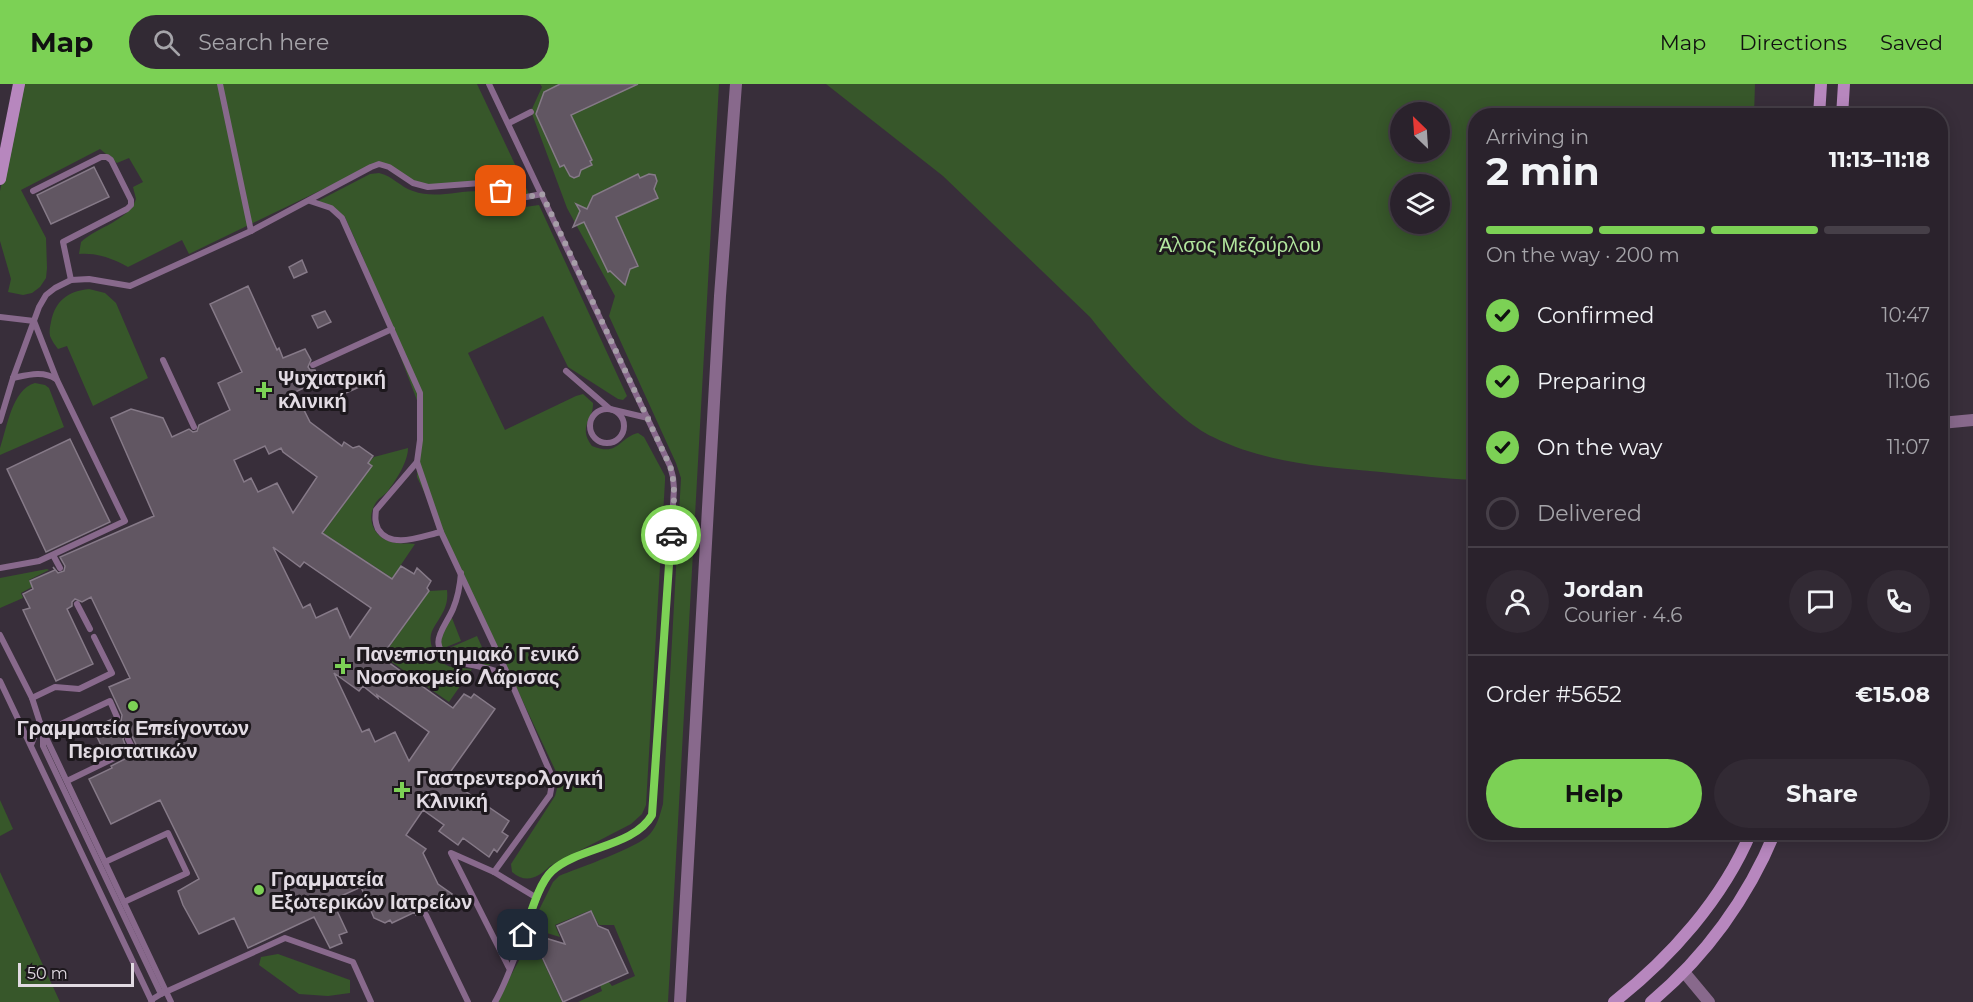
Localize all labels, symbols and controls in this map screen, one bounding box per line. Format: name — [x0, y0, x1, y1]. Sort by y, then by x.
search box — [129, 15, 549, 69]
text: Map — [30, 25, 93, 59]
icon: search — [150, 26, 183, 59]
text: Search here — [198, 29, 329, 56]
text: Map — [1660, 30, 1706, 55]
text: Directions — [1739, 30, 1847, 55]
text: Saved — [1880, 30, 1943, 55]
north arrow — [1390, 102, 1450, 162]
map controls — [1390, 102, 1450, 234]
text: Arriving in — [1486, 125, 1589, 149]
text: 11:13–11:18 — [1829, 146, 1930, 173]
text: 2 min — [1486, 147, 1600, 195]
pin — [475, 165, 526, 216]
icon: bag — [484, 174, 517, 207]
button: layers — [1390, 174, 1450, 234]
park label: Άλσος Μεζούρλου — [1159, 233, 1321, 257]
text: On the way · 200 m — [1486, 243, 1680, 267]
icon: check — [1486, 299, 1519, 332]
text: Confirmed — [1537, 302, 1654, 329]
text: 10:47 — [1881, 303, 1930, 327]
icon: check — [1486, 365, 1519, 398]
place label: Ψυχιατρική κλινική — [278, 366, 386, 413]
text: Preparing — [1537, 368, 1646, 395]
text: 11:06 — [1886, 369, 1930, 393]
marker: Ψυχιατρική κλινική — [255, 381, 273, 399]
icon: check — [1486, 431, 1519, 464]
text: On the way — [1537, 434, 1662, 461]
text: 11:07 — [1886, 435, 1930, 459]
text: Delivered — [1537, 500, 1642, 527]
courier — [641, 505, 701, 565]
icon: car — [655, 519, 688, 552]
button: person — [1486, 570, 1549, 633]
button: chat — [1789, 570, 1852, 633]
button: phone — [1867, 570, 1930, 633]
text: Jordan — [1564, 576, 1644, 603]
text: Courier · 4.6 — [1564, 603, 1682, 627]
place label: Πανεπιστημιακό Γενικό Νοσοκομείο Λάρισας — [356, 642, 579, 689]
marker: Πανεπιστημιακό Γενικό Νοσοκομείο Λάρισας — [334, 657, 352, 675]
text: Order #5652 — [1486, 681, 1622, 708]
text: €15.08 — [1855, 681, 1930, 708]
marker: Γραμματεία Επείγοντων Περιστατικών — [126, 699, 140, 713]
place label: Γραμματεία Επείγοντων Περιστατικών — [17, 716, 249, 763]
button: Help — [1486, 759, 1702, 828]
button: Share — [1714, 759, 1930, 828]
place label: Γαστρεντερολογική Κλινική — [416, 766, 603, 813]
marker: Γαστρεντερολογική Κλινική — [393, 781, 411, 799]
place label: Γραμματεία Εξωτερικών Ιατρείων — [271, 867, 472, 914]
marker: Γραμματεία Εξωτερικών Ιατρείων — [252, 883, 266, 897]
pin — [497, 909, 548, 960]
icon: home — [506, 918, 539, 951]
scale bar — [18, 960, 134, 988]
text: 50 m — [27, 964, 68, 983]

